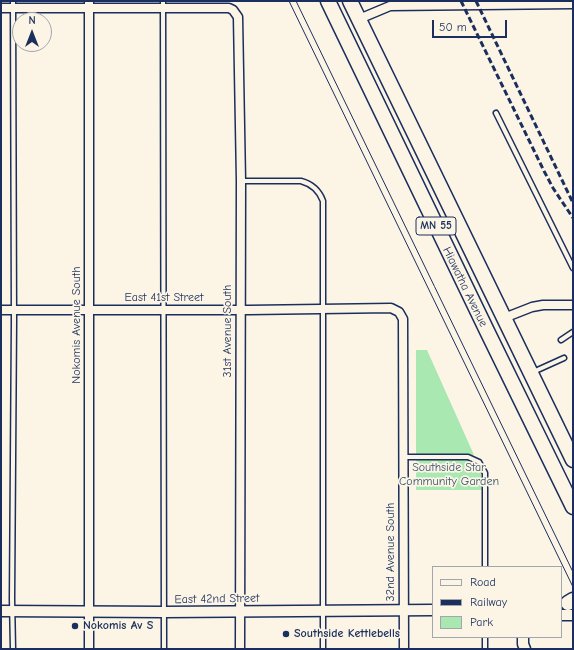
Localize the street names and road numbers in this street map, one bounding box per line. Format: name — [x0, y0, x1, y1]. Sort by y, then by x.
road number: MN 55 — [416, 217, 456, 235]
street label: Hiawatha Avenue — [439, 245, 491, 329]
street label: Nokomis Avenue South — [70, 266, 84, 384]
street label: 31st Avenue South — [221, 285, 235, 377]
street label: East 41st Street — [125, 291, 203, 305]
street label: 32nd Avenue South — [384, 503, 398, 601]
street label: East 42nd Street — [174, 591, 260, 607]

